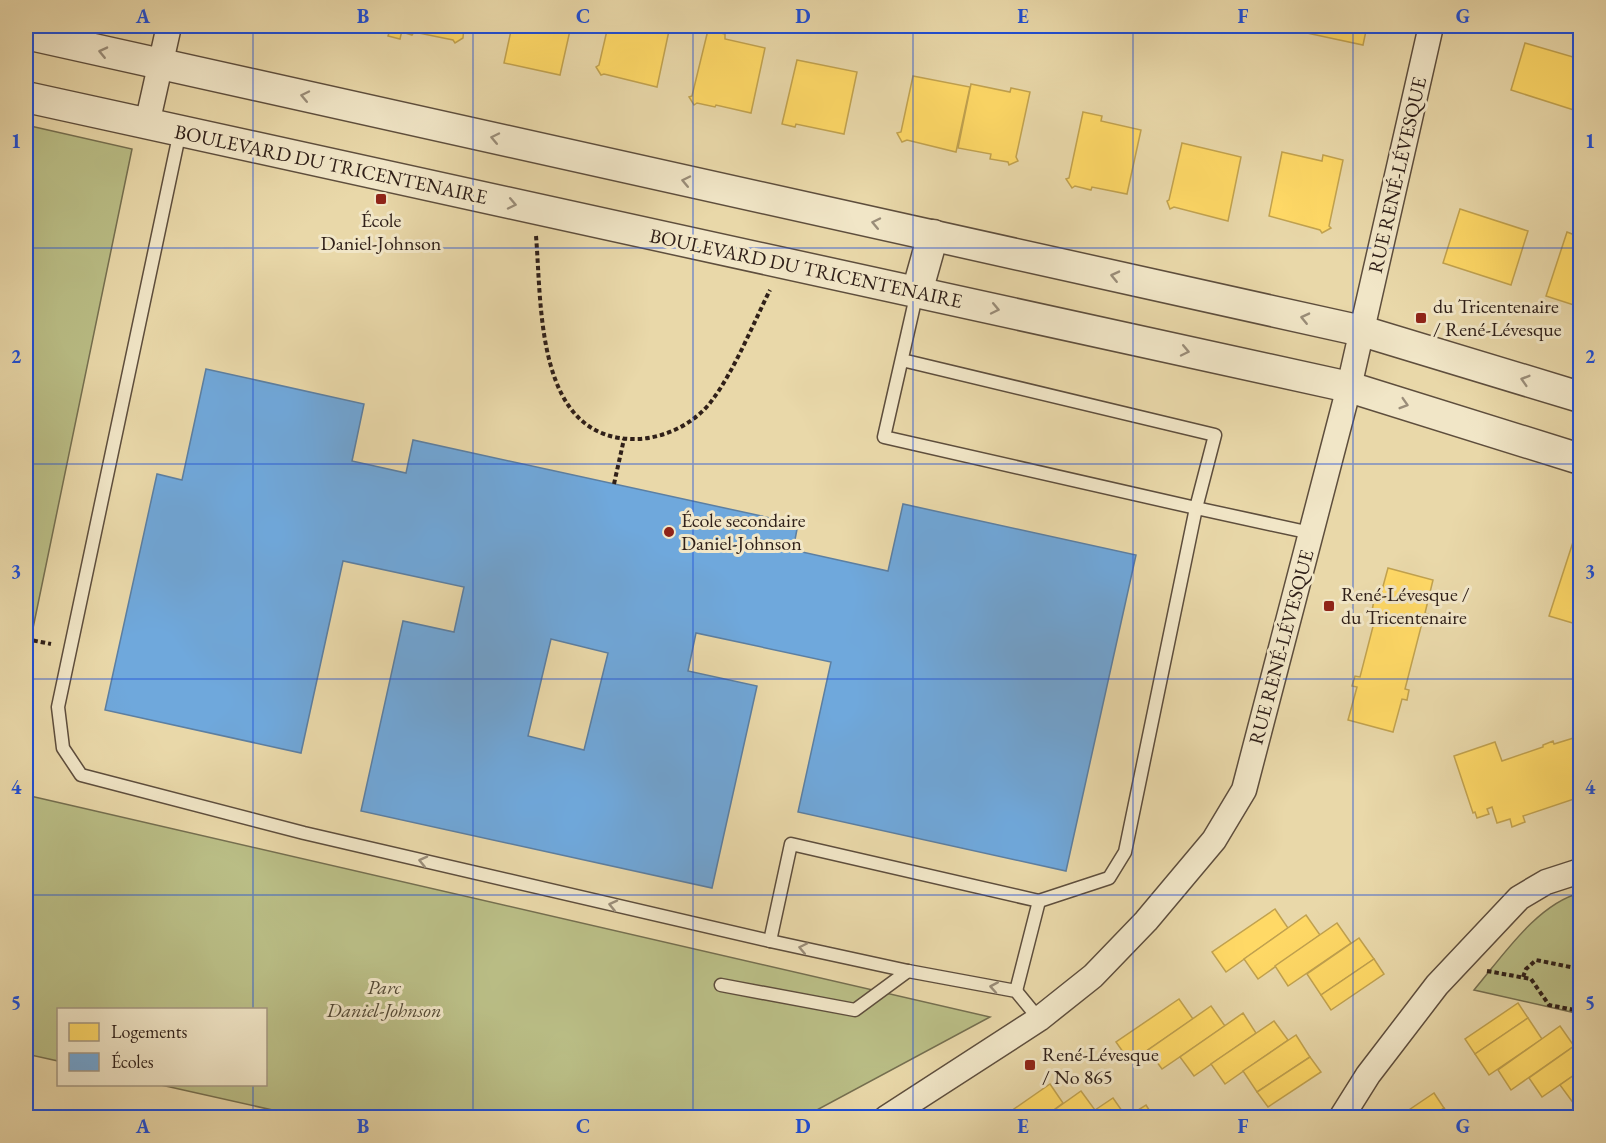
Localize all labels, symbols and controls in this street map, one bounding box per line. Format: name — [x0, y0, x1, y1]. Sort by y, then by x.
text: A — [135, 3, 151, 29]
text: B — [357, 3, 369, 29]
text: C — [576, 3, 590, 29]
text: D — [795, 3, 811, 29]
text: E — [1017, 3, 1029, 29]
text: F — [1238, 3, 1249, 29]
text: G — [1456, 3, 1470, 29]
one-way arrow — [98, 46, 108, 59]
street label: RUE RENÉ-LÉVESQUE — [1362, 74, 1432, 276]
one-way arrow — [300, 91, 310, 104]
street label: BOULEVARD DU TRICENTENAIRE — [172, 118, 490, 210]
text: 1 — [11, 128, 21, 154]
text: 1 — [1585, 128, 1595, 154]
one-way arrow — [491, 133, 501, 146]
one-way arrow — [681, 175, 691, 188]
marker: École Daniel-Johnson — [374, 192, 388, 206]
one-way arrow — [507, 197, 517, 210]
place label: École Daniel-Johnson — [321, 207, 442, 256]
one-way arrow — [871, 217, 881, 230]
street label: BOULEVARD DU TRICENTENAIRE — [647, 222, 965, 314]
one-way arrow — [1110, 270, 1120, 283]
place label: du Tricentenaire / René-Lévesque — [1433, 293, 1562, 342]
one-way arrow — [990, 302, 1000, 315]
marker: du Tricentenaire / René-Lévesque — [1414, 311, 1428, 325]
one-way arrow — [1300, 313, 1310, 326]
text: 2 — [11, 343, 22, 369]
text: 2 — [1585, 343, 1596, 369]
one-way arrow — [1180, 344, 1190, 357]
one-way arrow — [1520, 375, 1530, 387]
one-way arrow — [1398, 397, 1409, 409]
place label: École secondaire Daniel-Johnson — [681, 507, 806, 556]
marker: École secondaire Daniel-Johnson — [662, 525, 676, 539]
street label: RUE RENÉ-LÉVESQUE — [1242, 547, 1320, 747]
text: 3 — [11, 558, 21, 584]
text: 3 — [1585, 558, 1595, 584]
place label: René-Lévesque / du Tricentenaire — [1341, 581, 1470, 630]
marker: René-Lévesque / du Tricentenaire — [1322, 599, 1336, 613]
text: 4 — [11, 774, 22, 800]
text: 4 — [1585, 774, 1596, 800]
one-way arrow — [418, 855, 428, 868]
one-way arrow — [608, 899, 618, 912]
one-way arrow — [798, 943, 808, 956]
park label: Parc Daniel-Johnson — [326, 974, 441, 1023]
one-way arrow — [989, 981, 999, 994]
text: 5 — [11, 989, 21, 1015]
text: 5 — [1585, 989, 1595, 1015]
legend — [57, 1008, 267, 1086]
text: Logements — [111, 1020, 187, 1043]
place label: René-Lévesque / No 865 — [1042, 1041, 1159, 1090]
text: Écoles — [111, 1050, 154, 1073]
marker: René-Lévesque / No 865 — [1023, 1058, 1037, 1072]
text: A — [135, 1113, 151, 1139]
text: B — [357, 1113, 369, 1139]
text: C — [576, 1113, 590, 1139]
text: D — [795, 1113, 811, 1139]
text: E — [1017, 1113, 1029, 1139]
text: F — [1238, 1113, 1249, 1139]
text: G — [1456, 1113, 1470, 1139]

